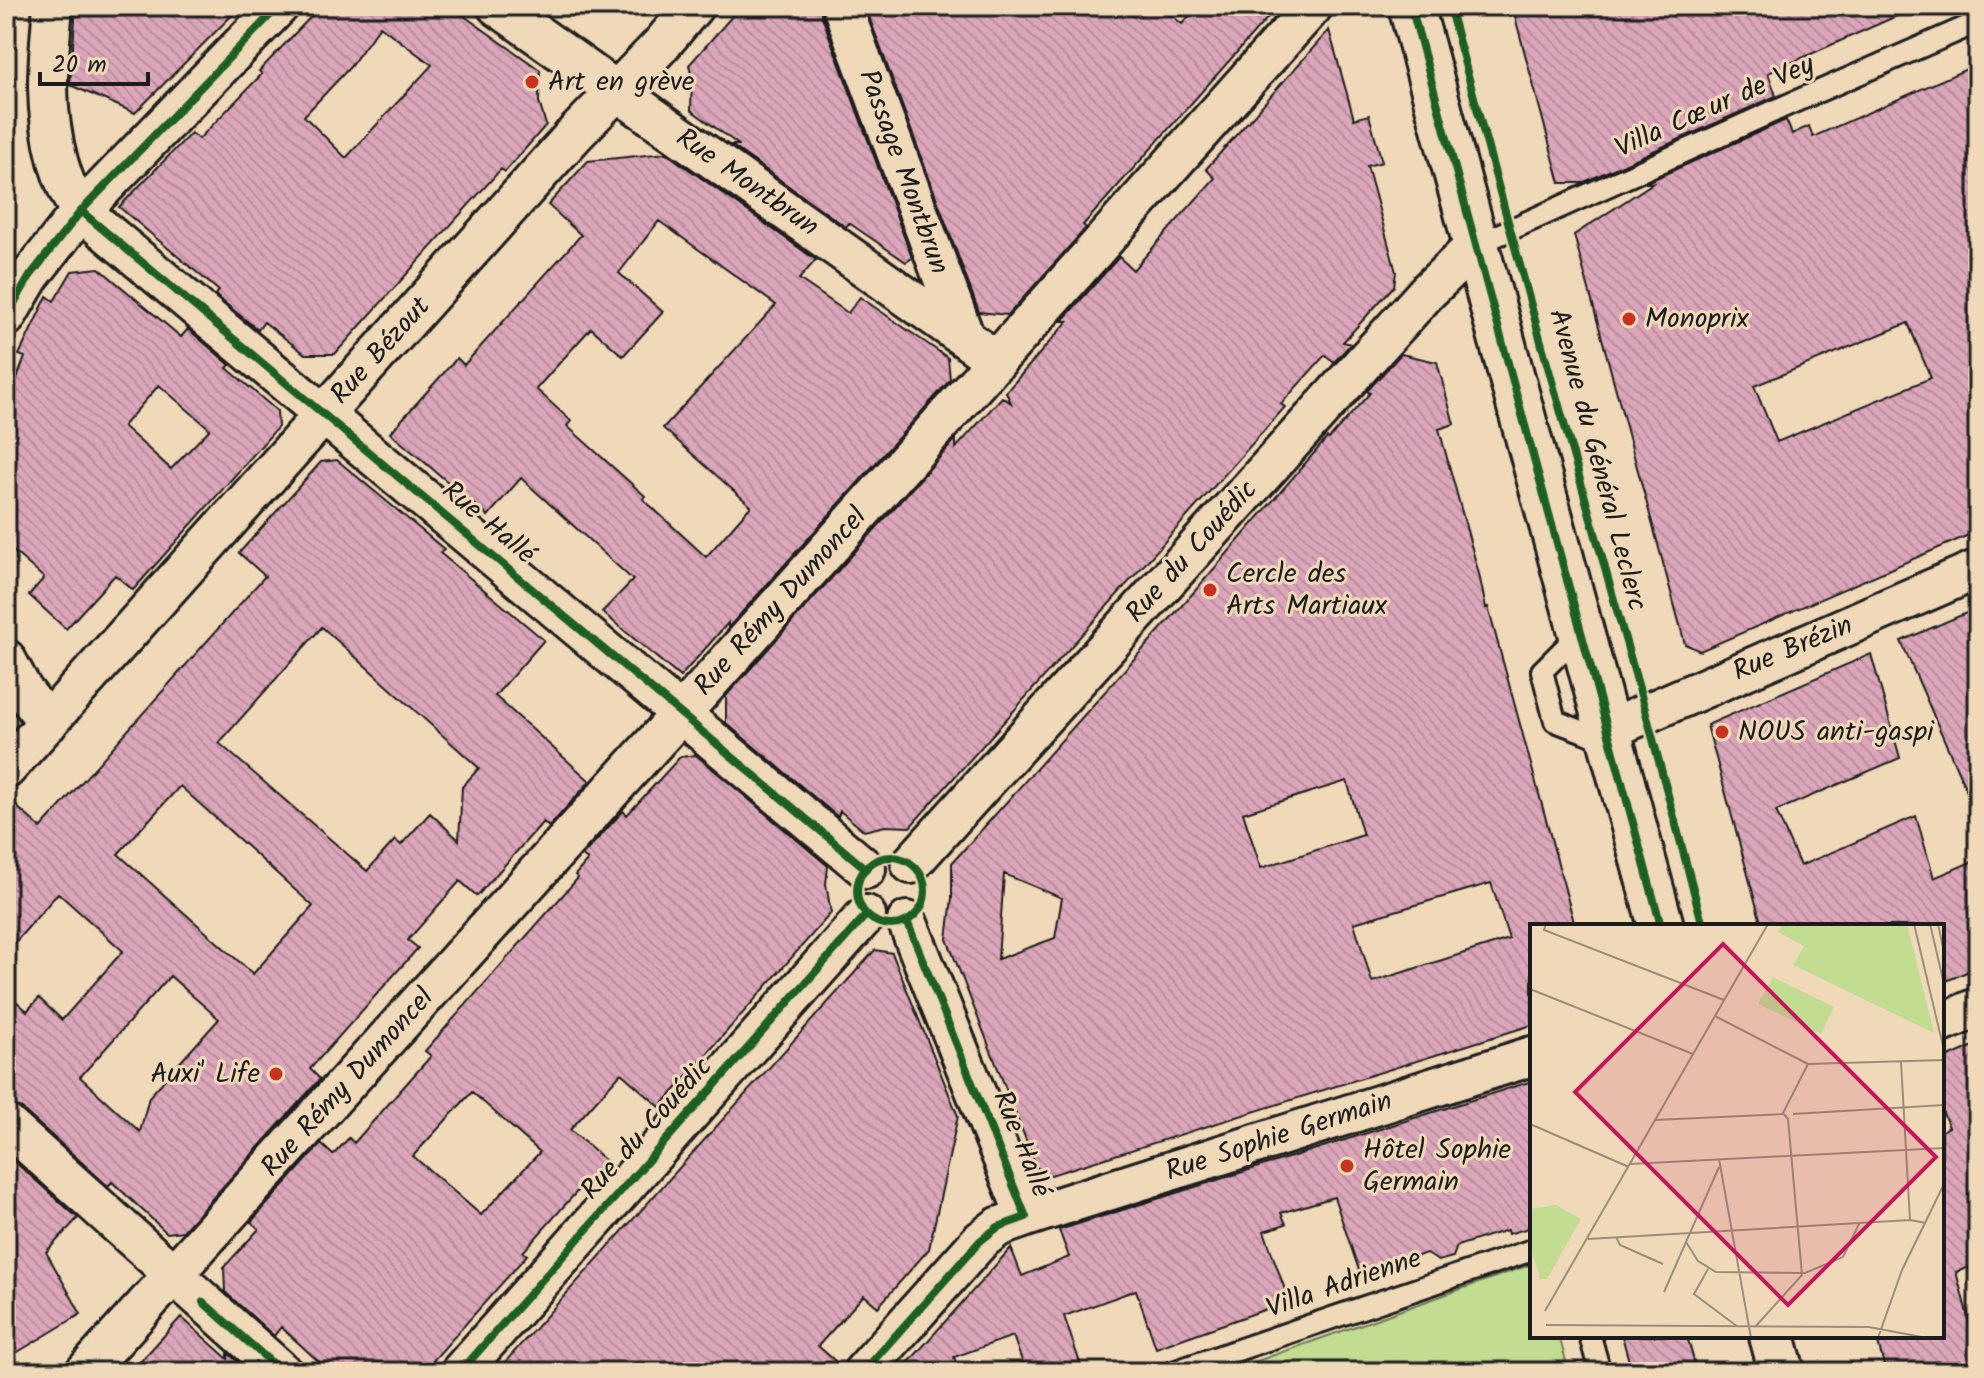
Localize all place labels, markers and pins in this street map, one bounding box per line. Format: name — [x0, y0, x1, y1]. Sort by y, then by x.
place label: Art en grève — [548, 60, 695, 105]
marker: Art en grève — [523, 73, 541, 91]
place label: Monoprix — [1645, 297, 1750, 342]
marker: Monoprix — [1620, 310, 1638, 328]
place label: Cercle des Arts Martiaux — [1226, 552, 1388, 629]
marker: Cercle des Arts Martiaux — [1201, 581, 1219, 599]
place label: NOUS anti-gaspi — [1738, 710, 1935, 755]
marker: NOUS anti-gaspi — [1713, 723, 1731, 741]
place label: Auxi' Life — [151, 1052, 260, 1097]
marker: Auxi' Life — [267, 1065, 285, 1083]
place label: Hôtel Sophie Germain — [1363, 1128, 1512, 1205]
marker: Hôtel Sophie Germain — [1338, 1157, 1356, 1175]

